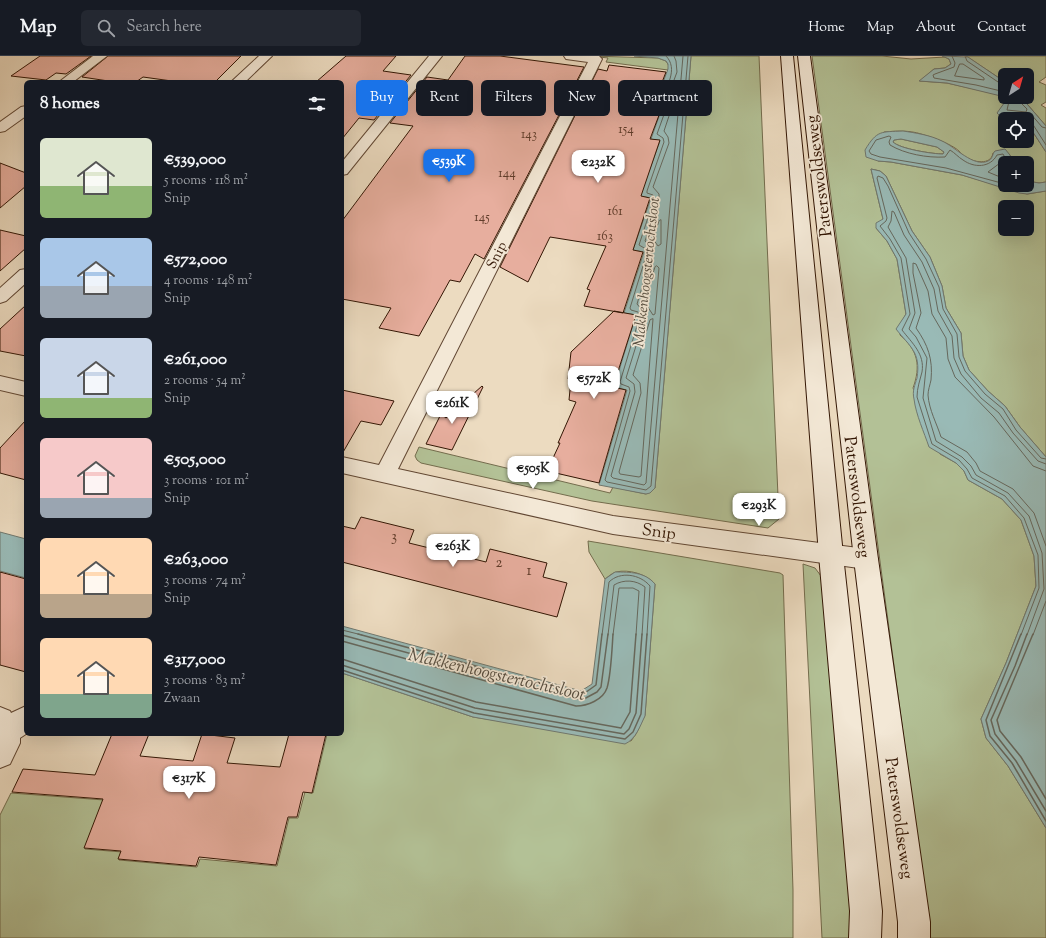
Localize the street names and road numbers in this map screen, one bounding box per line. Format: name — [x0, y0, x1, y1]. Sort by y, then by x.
street label: Paterswoldseweg — [801, 114, 839, 238]
street label: Snip — [482, 239, 513, 273]
street label: Paterswoldseweg — [837, 435, 875, 559]
street label: Snip — [640, 519, 677, 547]
street label: Paterswoldseweg — [878, 756, 918, 880]

